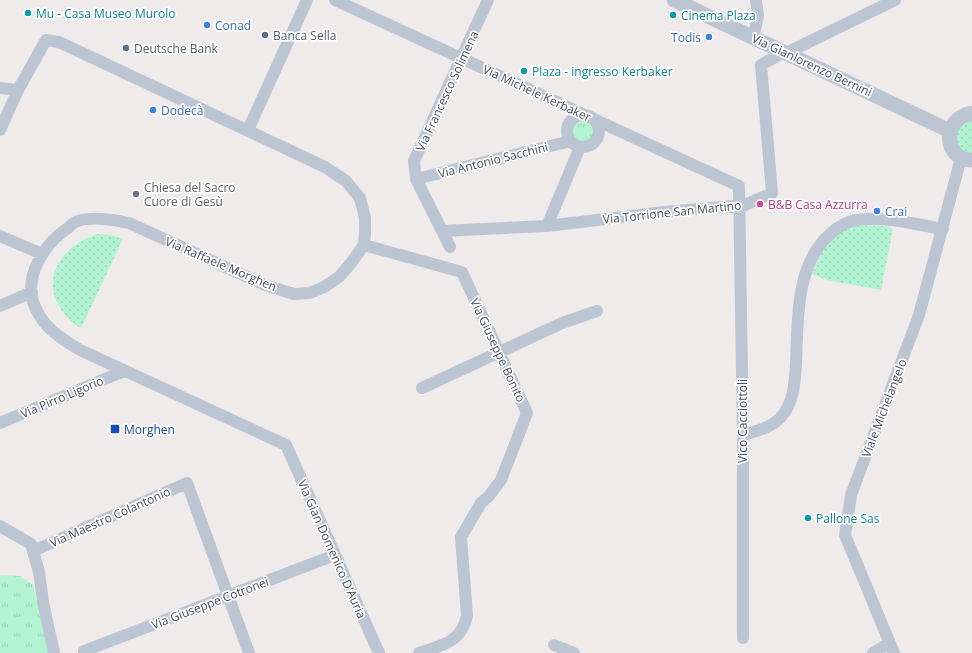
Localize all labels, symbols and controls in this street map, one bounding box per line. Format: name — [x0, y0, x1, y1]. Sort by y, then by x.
place label: Mu - Casa Museo Murolo — [36, 5, 175, 22]
place label: Cinema Plaza — [681, 7, 756, 24]
marker: Mu - Casa Museo Murolo — [23, 8, 33, 18]
marker: Cinema Plaza — [668, 10, 678, 20]
place label: Conad — [215, 17, 251, 34]
marker: Conad — [202, 20, 212, 30]
place label: Banca Sella — [273, 27, 336, 44]
street label: Via Francesco Solimena — [412, 28, 482, 154]
place label: Todis — [671, 29, 701, 46]
marker: Banca Sella — [260, 30, 270, 40]
street label: Via Gianlorenzo Bernini — [749, 30, 875, 100]
marker: Todis — [704, 32, 714, 42]
place label: Deutsche Bank — [134, 40, 219, 57]
marker: Deutsche Bank — [121, 43, 131, 53]
street label: Via Michele Kerbaker — [480, 60, 594, 126]
place label: Plaza - ingresso Kerbaker — [532, 63, 673, 80]
marker: Plaza - ingresso Kerbaker — [519, 66, 529, 76]
place label: Dodecà — [161, 102, 203, 119]
marker: Dodecà — [148, 105, 158, 115]
street label: Via Antonio Sacchini — [436, 138, 550, 182]
place label: Chiesa del Sacro Cuore di Gesù — [144, 179, 236, 210]
marker: Chiesa del Sacro Cuore di Gesù — [131, 189, 141, 199]
street label: Via Torrione San Martino — [602, 196, 742, 228]
place label: B&B Casa Azzurra — [768, 196, 868, 213]
marker: B&B Casa Azzurra — [755, 199, 765, 209]
place label: Crai — [885, 203, 907, 220]
marker: Crai — [872, 206, 882, 216]
street label: Via Raffaele Morghen — [163, 233, 279, 295]
street label: Via Giuseppe Bonito — [466, 295, 530, 405]
street label: Viale Michelangelo — [857, 356, 911, 460]
street label: Via Pirro Ligorio — [18, 372, 106, 422]
street label: Vico Cacciottoli — [734, 379, 751, 463]
place label: Morghen — [124, 421, 175, 438]
marker: Morghen — [109, 423, 121, 435]
street label: Via Gian Domenico D'Auria — [294, 477, 370, 621]
street label: Via Maestro Colantonio — [47, 483, 173, 551]
place label: Pallone Sas — [816, 510, 880, 527]
marker: Pallone Sas — [803, 513, 813, 523]
street label: Via Giuseppe Cotronei — [149, 573, 271, 633]

